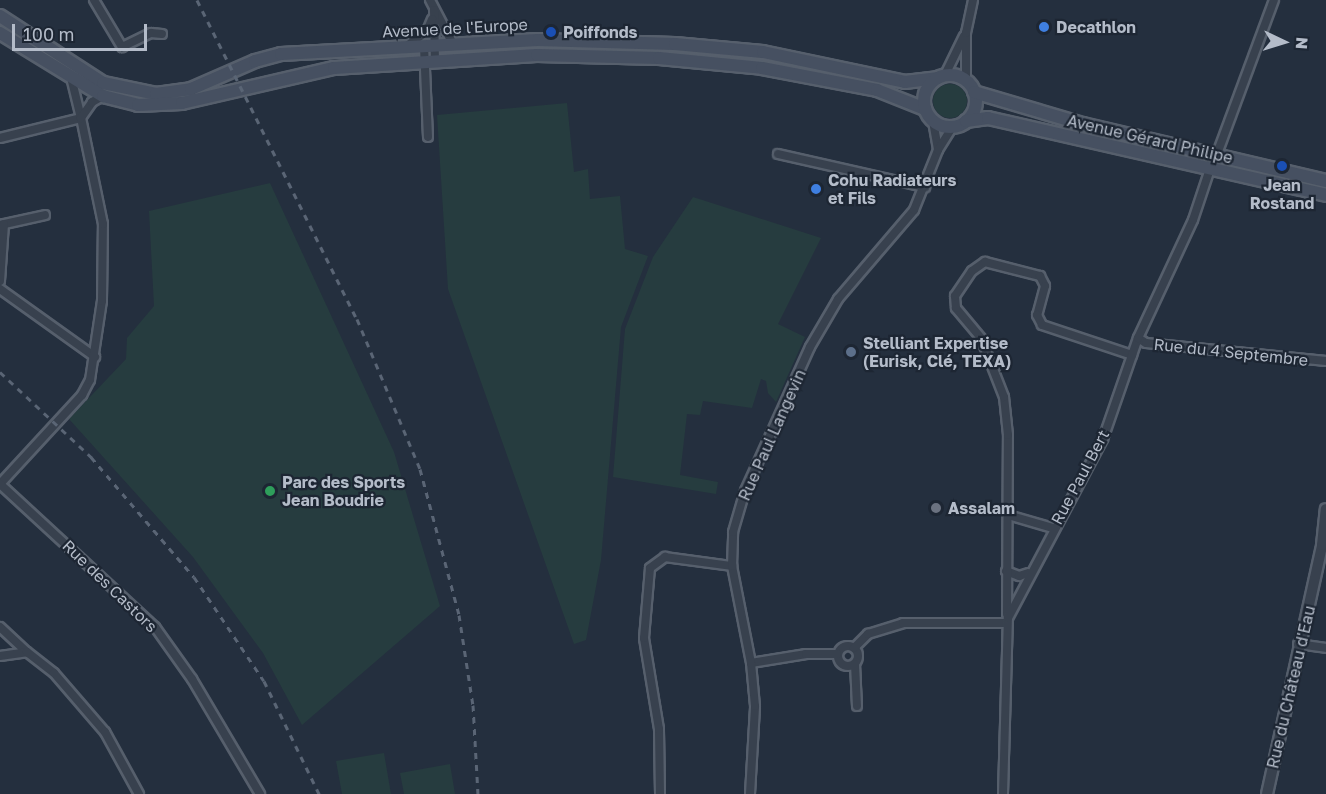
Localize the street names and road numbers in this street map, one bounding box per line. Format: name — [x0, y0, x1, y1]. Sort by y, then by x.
street label: Avenue de l'Europe — [382, 15, 528, 41]
street label: Avenue Gérard Philipe — [1065, 111, 1235, 167]
street label: Rue du 4 Septembre — [1153, 334, 1309, 370]
street label: Rue Paul Langevin — [734, 366, 810, 504]
street label: Rue Paul Bert — [1047, 426, 1113, 528]
street label: Rue des Castors — [59, 536, 161, 636]
street label: Rue du Château d'Eau — [1263, 604, 1319, 770]

